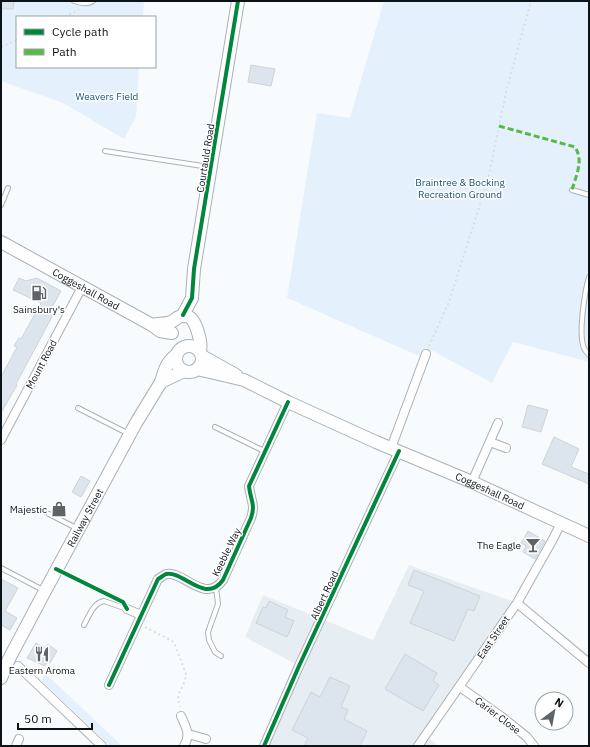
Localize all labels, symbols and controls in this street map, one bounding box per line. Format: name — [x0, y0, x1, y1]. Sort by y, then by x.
legend — [16, 16, 156, 68]
text: Cycle path — [52, 24, 109, 39]
text: Path — [52, 44, 77, 59]
park label: Weavers Field — [76, 90, 138, 103]
street label: Courtauld Road — [194, 123, 217, 193]
park label: Braintree & Bocking Recreation Ground — [415, 176, 505, 201]
street label: Coggeshall Road — [50, 266, 122, 313]
fuel station icon: Sainsbury's — [30, 284, 48, 302]
place label: Sainsbury's — [13, 303, 65, 316]
street label: Mount Road — [23, 337, 60, 391]
street label: Coggeshall Road — [453, 470, 526, 512]
street label: Railway Street — [64, 486, 107, 549]
shop icon: Majestic — [50, 500, 68, 518]
place label: Majestic — [10, 503, 47, 516]
street label: Keeble Way — [209, 526, 244, 579]
bar icon: The Eagle — [524, 536, 542, 554]
place label: The Eagle — [477, 539, 521, 552]
street label: Albert Road — [307, 568, 342, 622]
street label: East Street — [474, 613, 513, 661]
restaurant icon: Eastern Aroma — [33, 645, 51, 663]
place label: Eastern Aroma — [9, 664, 76, 677]
north arrow — [534, 691, 574, 731]
street label: Carier Close — [472, 694, 524, 737]
text: N — [552, 694, 566, 711]
scale bar — [18, 705, 92, 731]
text: 50 m — [24, 711, 52, 726]

